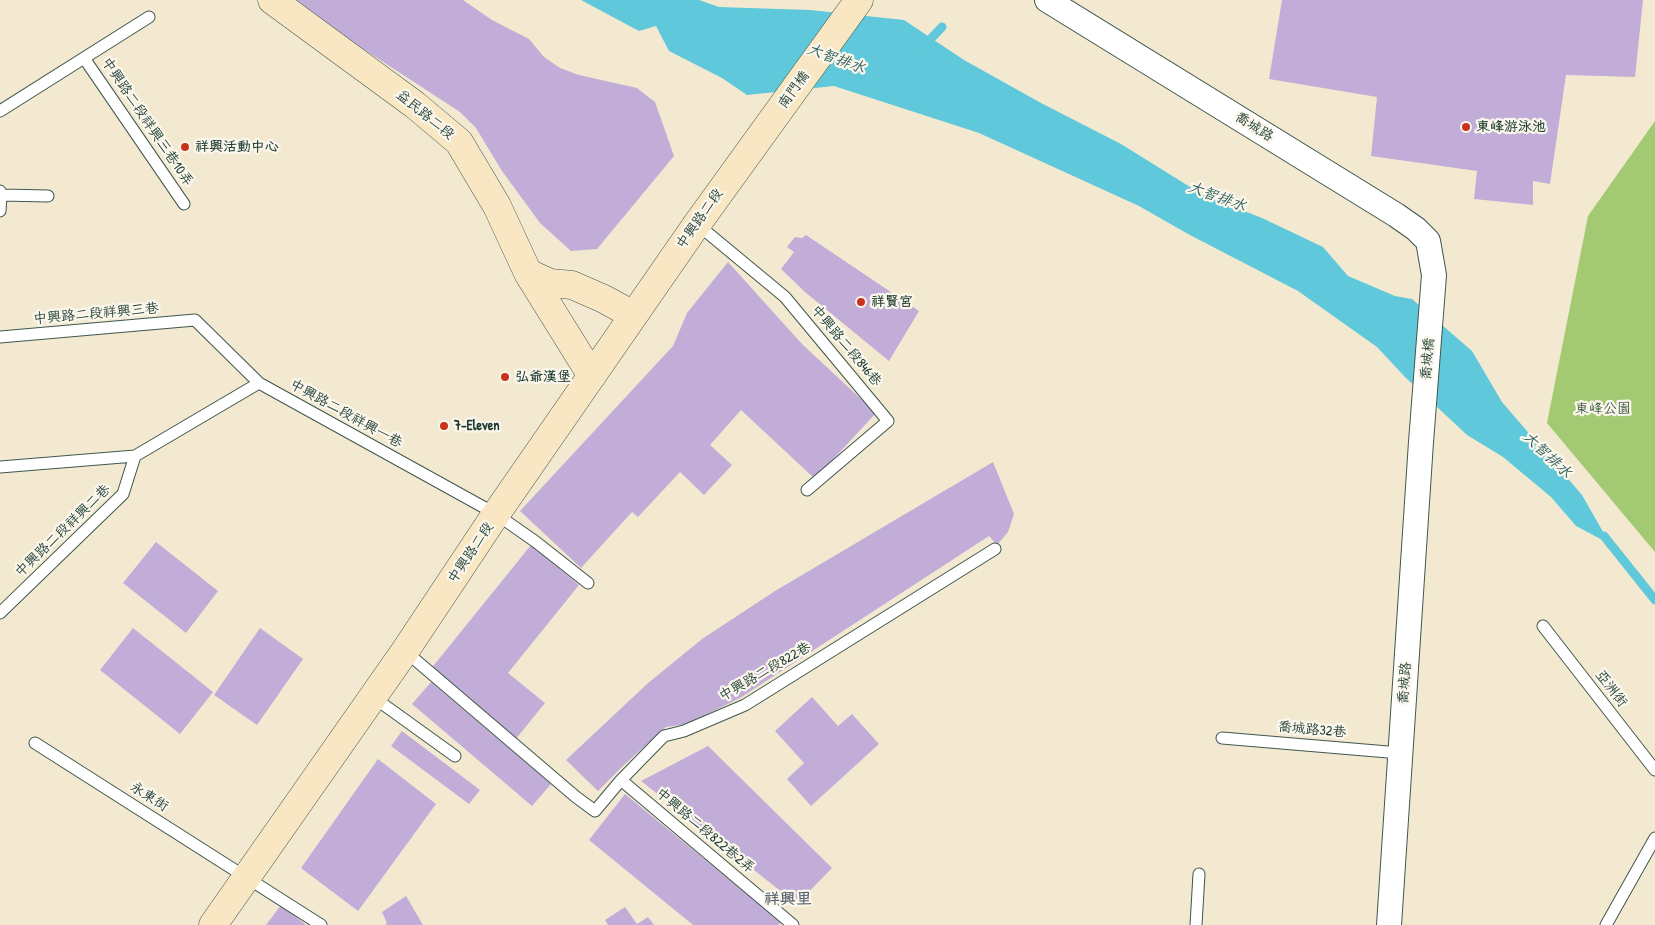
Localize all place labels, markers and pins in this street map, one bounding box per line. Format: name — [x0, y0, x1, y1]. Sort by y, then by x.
place label: 東峰游泳池 — [1476, 119, 1546, 135]
marker: 東峰游泳池 — [1460, 121, 1472, 133]
place label: 祥興活動中心 — [195, 139, 279, 155]
marker: 祥興活動中心 — [179, 141, 191, 153]
place label: 祥賢宮 — [871, 294, 913, 310]
marker: 祥賢宮 — [855, 296, 867, 308]
place label: 弘爺漢堡 — [515, 369, 571, 385]
marker: 弘爺漢堡 — [499, 371, 511, 383]
place label: 7-Eleven — [454, 418, 500, 434]
marker: 7-Eleven — [438, 420, 450, 432]

